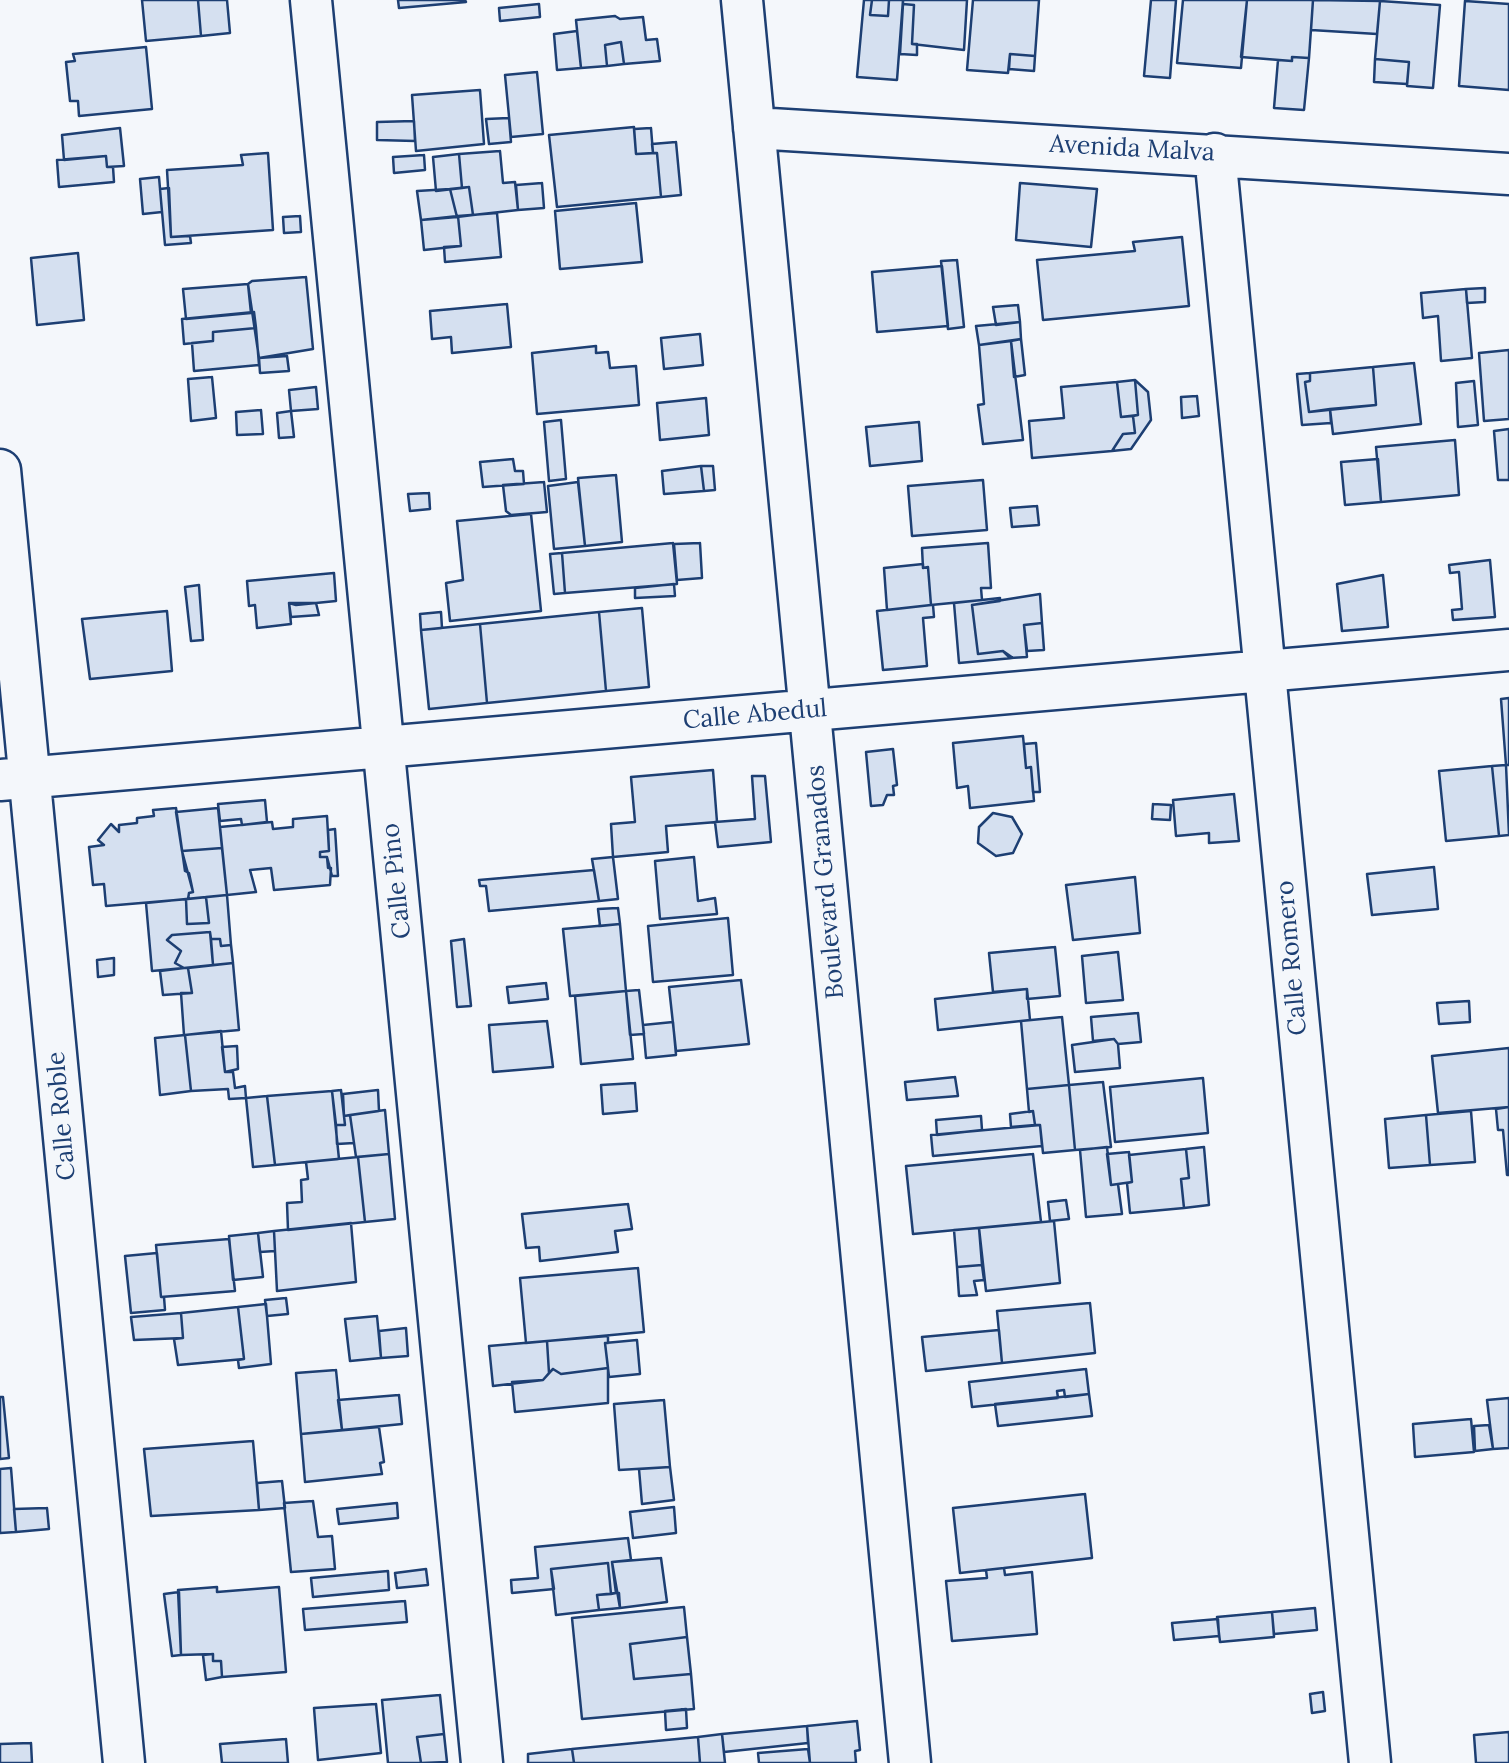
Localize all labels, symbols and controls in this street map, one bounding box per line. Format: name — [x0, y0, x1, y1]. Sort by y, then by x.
street label: Avenida Malva — [1049, 130, 1215, 168]
street label: Calle Abedul — [682, 694, 828, 736]
street label: Boulevard Granados — [801, 764, 851, 1000]
street label: Calle Pino — [376, 822, 418, 940]
street label: Calle Romero — [1270, 879, 1314, 1037]
street label: Calle Roble — [41, 1050, 83, 1182]

